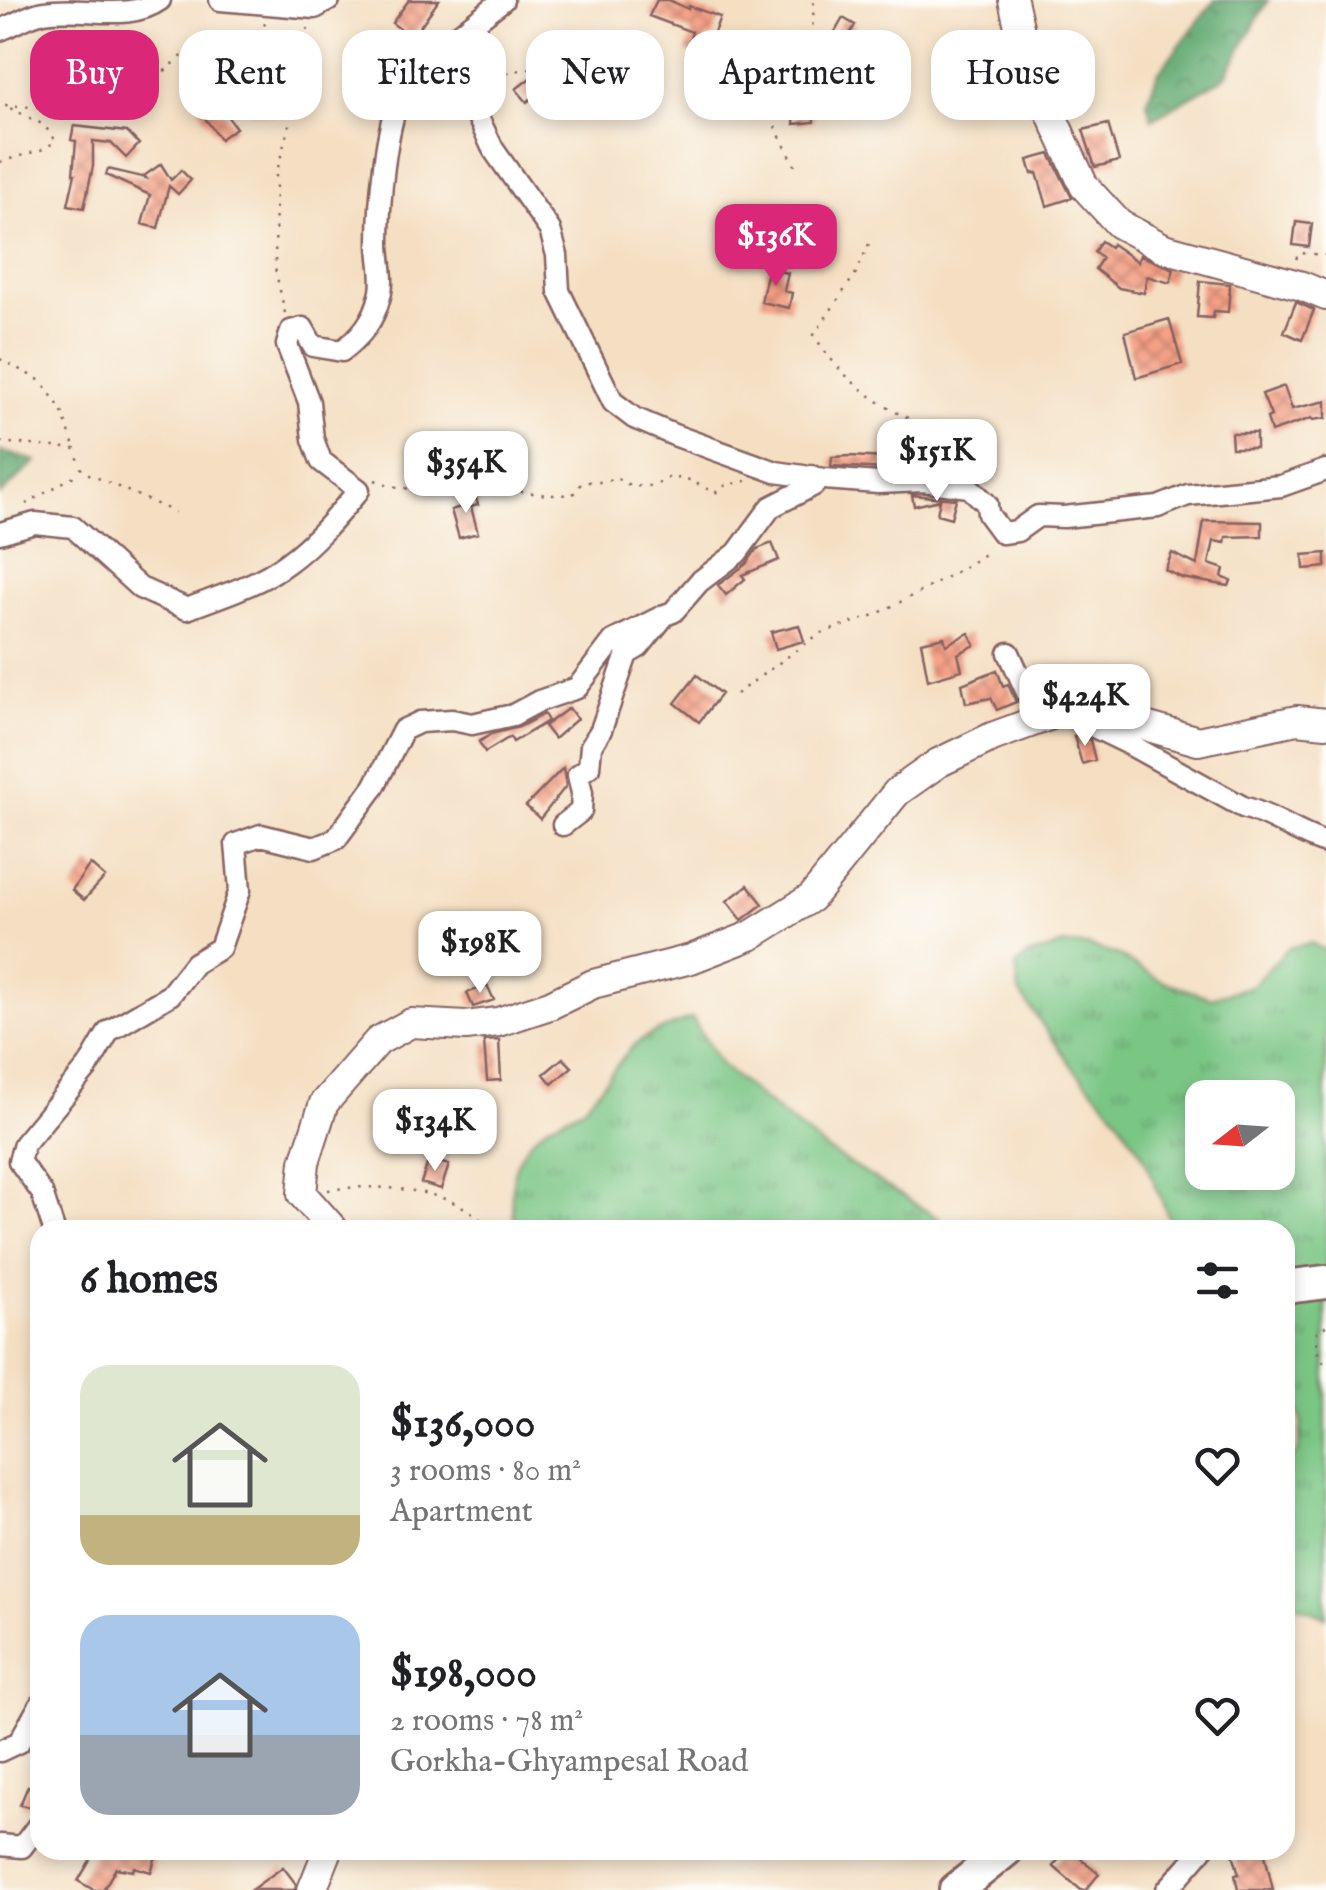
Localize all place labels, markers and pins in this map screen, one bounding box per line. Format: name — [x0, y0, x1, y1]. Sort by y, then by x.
pin: $136K — [706, 204, 846, 289]
pin: $151K — [867, 419, 1007, 504]
pin: $354K — [396, 431, 536, 516]
pin: $424K — [1015, 664, 1155, 749]
pin: $198K — [410, 911, 550, 996]
pin: $134K — [365, 1089, 505, 1174]

